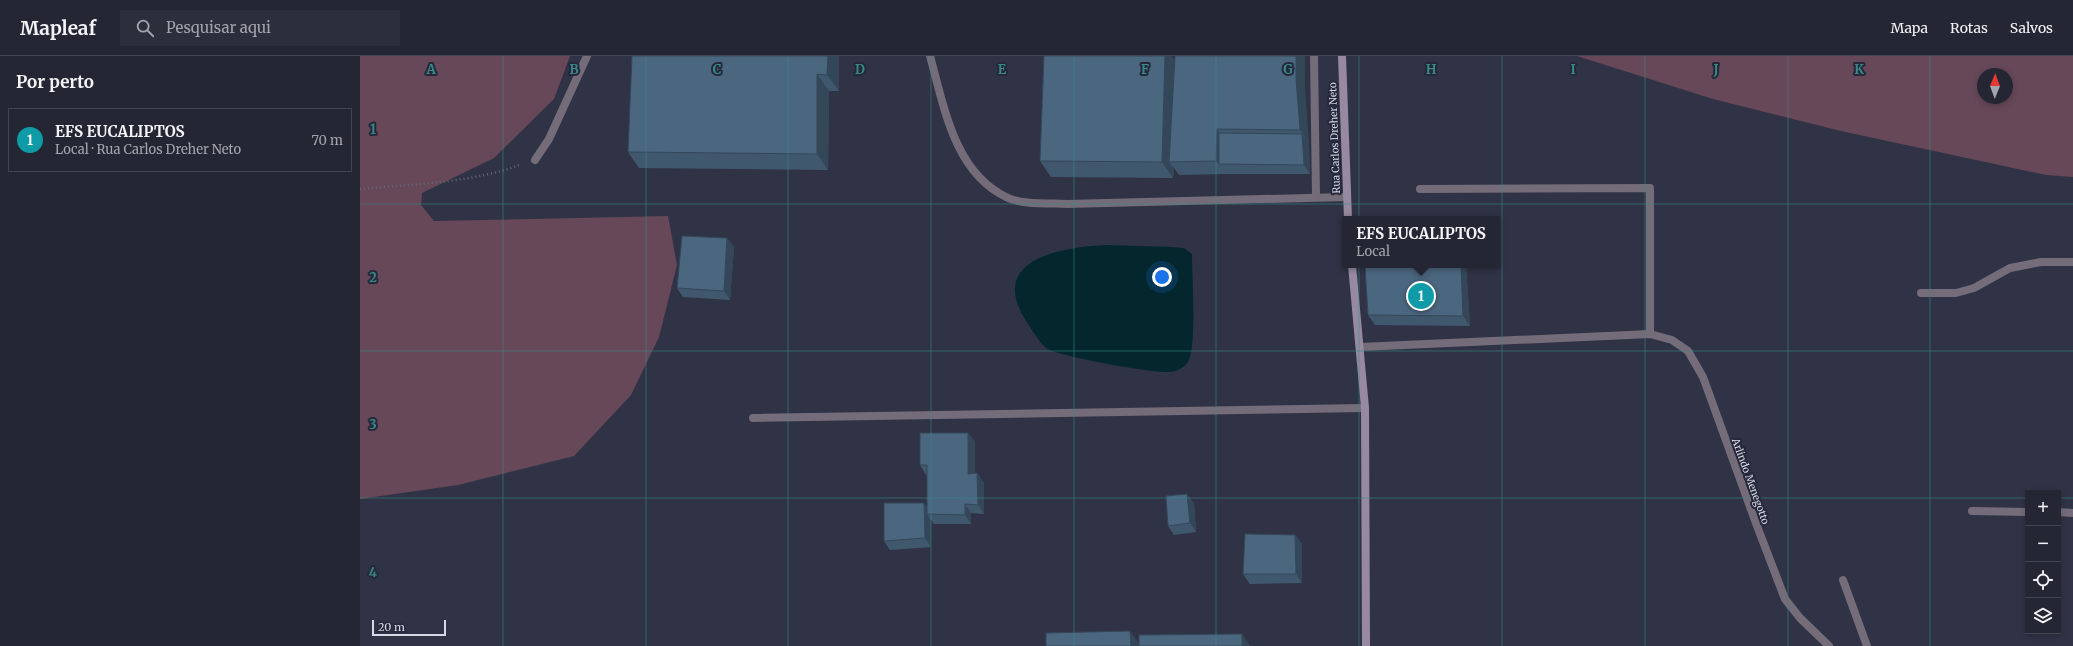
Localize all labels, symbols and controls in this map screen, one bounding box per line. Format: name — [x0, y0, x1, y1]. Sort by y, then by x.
search box — [120, 10, 400, 46]
text: Mapleaf — [20, 16, 96, 40]
icon: search — [134, 17, 156, 39]
text: Pesquisar aqui — [166, 18, 271, 37]
text: Mapa — [1891, 19, 1928, 37]
text: Rotas — [1950, 19, 1988, 37]
text: Salvos — [2010, 19, 2053, 37]
text: A — [425, 61, 436, 78]
text: B — [569, 61, 579, 78]
text: C — [713, 61, 722, 78]
text: D — [855, 61, 865, 78]
text: E — [998, 61, 1007, 78]
text: F — [1141, 61, 1149, 78]
text: G — [1283, 61, 1293, 78]
text: H — [1426, 61, 1437, 78]
text: I — [1570, 61, 1576, 78]
text: J — [1712, 61, 1719, 78]
text: K — [1854, 61, 1864, 78]
north arrow — [1977, 68, 2013, 104]
text: Por perto — [16, 71, 94, 93]
street label: Rua Carlos Dreher Neto — [1326, 82, 1343, 194]
text: 1 — [370, 121, 376, 138]
text: EFS EUCALIPTOS — [55, 122, 185, 141]
text: 1 — [27, 132, 33, 149]
text: 70 m — [312, 132, 343, 149]
text: Local · Rua Carlos Dreher Neto — [55, 141, 241, 158]
popup — [1342, 216, 1500, 268]
text: EFS EUCALIPTOS — [1356, 224, 1486, 243]
text: Local — [1356, 243, 1390, 260]
your location — [1152, 267, 1172, 287]
text: 2 — [369, 269, 377, 286]
pin: 1 — [1408, 281, 1434, 311]
text: 3 — [369, 416, 377, 433]
street label: Arlindo Menegotto — [1729, 435, 1772, 526]
map controls — [2025, 490, 2061, 634]
button: + — [2025, 490, 2061, 526]
button: − — [2025, 526, 2061, 562]
button: locate — [2025, 562, 2061, 598]
text: 4 — [369, 564, 378, 581]
button: layers — [2025, 598, 2061, 634]
scale bar — [372, 618, 446, 637]
text: 20 m — [378, 620, 405, 634]

